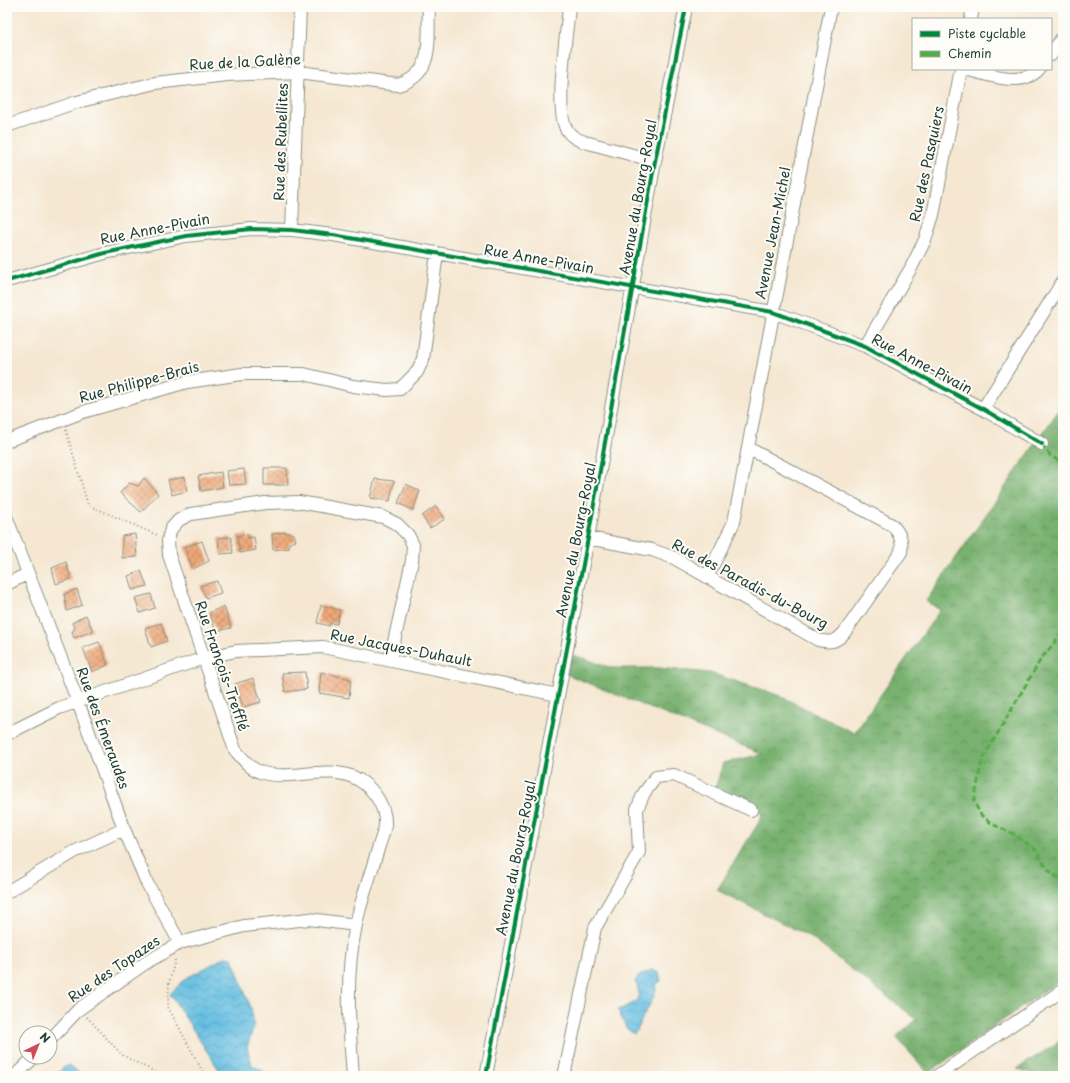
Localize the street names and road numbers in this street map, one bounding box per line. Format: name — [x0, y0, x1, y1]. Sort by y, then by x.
street label: Rue de la Galène — [189, 48, 302, 75]
street label: Rue des Rubellites — [268, 83, 293, 201]
street label: Rue des Pasquiers — [904, 104, 949, 224]
street label: Avenue du Bourg-Royal — [613, 117, 662, 276]
street label: Avenue Jean-Michel — [749, 165, 796, 301]
street label: Rue Anne-Pivain — [98, 208, 212, 249]
street label: Rue Anne-Pivain — [482, 238, 596, 279]
street label: Rue Anne-Pivain — [868, 328, 976, 399]
street label: Rue Philippe-Brais — [77, 355, 201, 408]
street label: Avenue du Bourg-Royal — [550, 461, 601, 619]
street label: Rue des Paradis-du-Bourg — [668, 533, 832, 634]
street label: Rue François-Trefflé — [190, 598, 255, 734]
street label: Rue Jacques-Duhault — [328, 623, 474, 672]
street label: Rue des Émeraudes — [72, 664, 135, 792]
street label: Avenue du Bourg-Royal — [490, 779, 541, 937]
street label: Rue des Topazes — [63, 930, 164, 1007]

